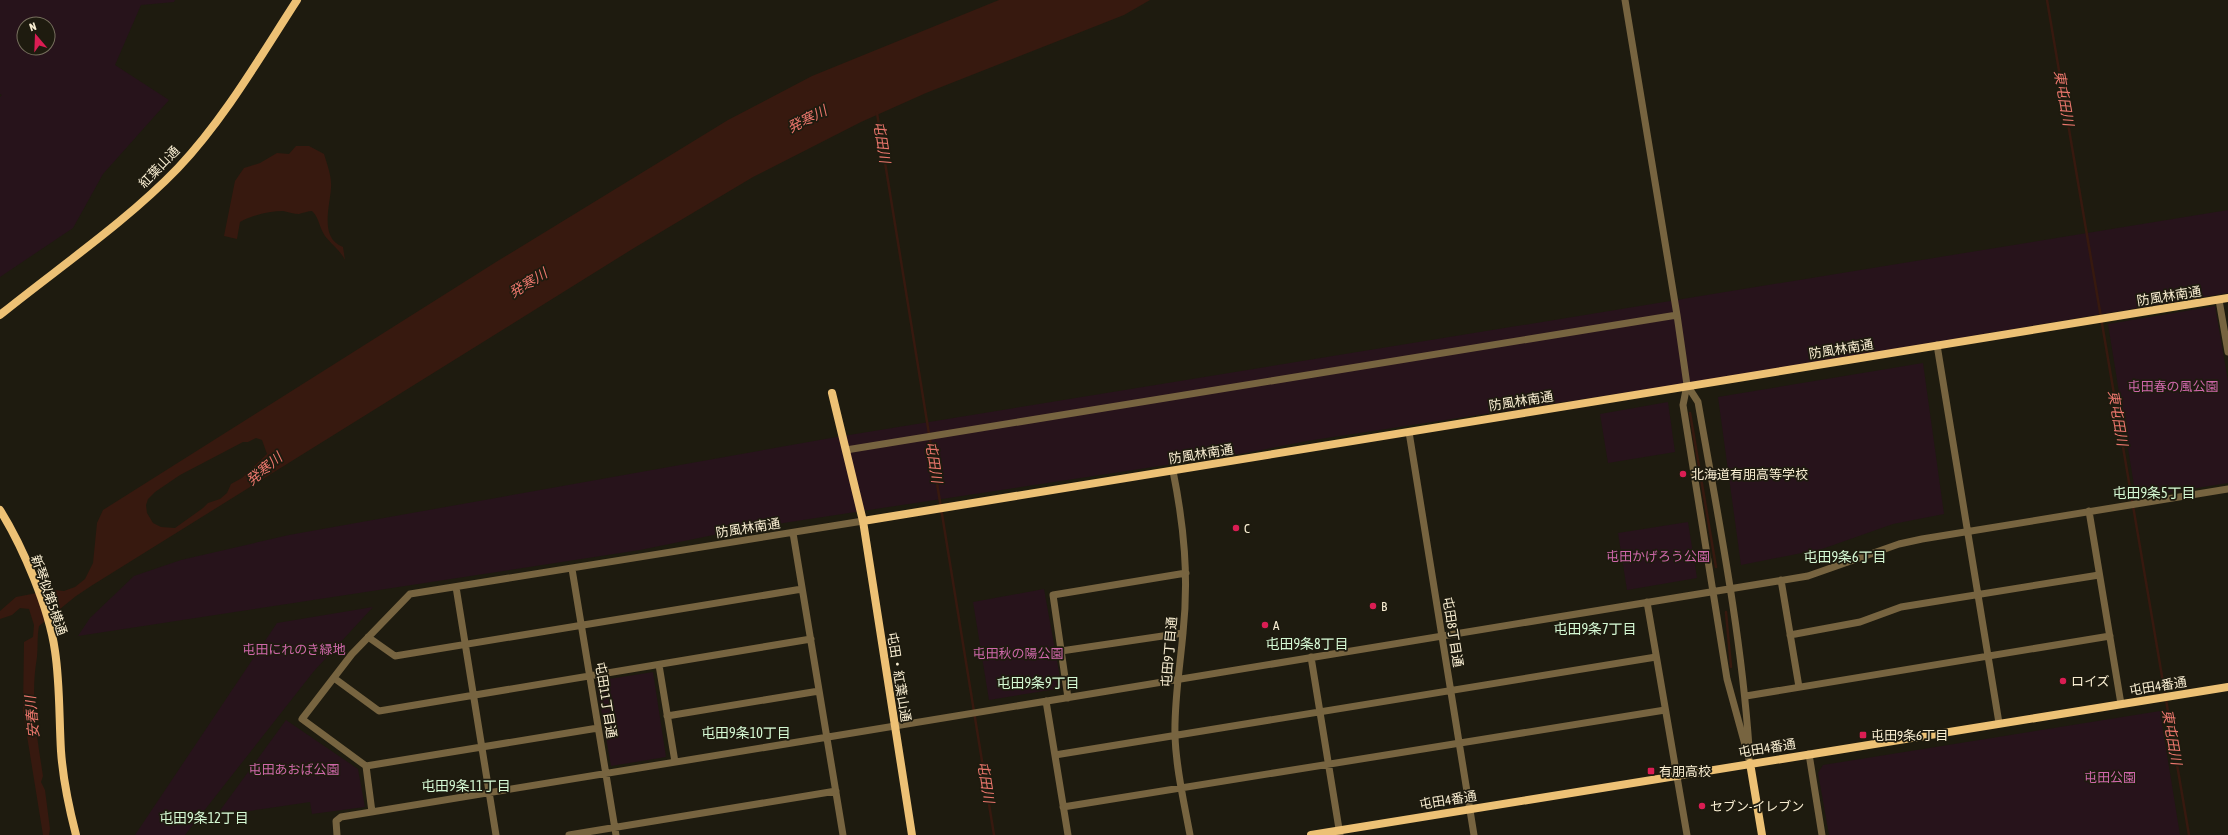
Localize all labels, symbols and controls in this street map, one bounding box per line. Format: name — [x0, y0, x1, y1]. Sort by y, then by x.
north arrow — [16, 16, 56, 56]
text: N — [28, 20, 38, 33]
water label: 東屯田川 — [2051, 69, 2077, 129]
water label: 発寒川 — [785, 101, 831, 136]
water label: 屯田川 — [871, 120, 893, 166]
street label: 紅葉山通 — [136, 143, 182, 191]
water label: 発寒川 — [506, 264, 552, 301]
street label: 防風林南通 — [2136, 284, 2202, 308]
street label: 防風林南通 — [1808, 337, 1874, 361]
park label: 屯田春の風公園 — [2127, 379, 2219, 394]
street label: 防風林南通 — [1488, 389, 1554, 413]
water label: 東屯田川 — [2105, 389, 2131, 449]
water label: 屯田川 — [923, 440, 945, 486]
street label: 防風林南通 — [1168, 442, 1234, 466]
water label: 発寒川 — [243, 448, 287, 489]
place label: 北海道有朋高等学校 — [1691, 467, 1808, 482]
marker: 北海道有朋高等学校 — [1678, 469, 1688, 479]
district label: 屯田9条5丁目 — [2112, 485, 2196, 501]
street label: 防風林南通 — [715, 516, 781, 540]
place label: C — [1244, 521, 1250, 536]
marker: C — [1231, 523, 1241, 533]
park label: 屯田かげろう公園 — [1606, 549, 1710, 564]
district label: 屯田9条6丁目 — [1803, 549, 1887, 565]
street label: 新琴似第5横通 — [28, 553, 70, 637]
street label: 屯田8丁目通 — [1440, 596, 1466, 668]
place label: B — [1381, 599, 1388, 614]
marker: B — [1368, 601, 1378, 611]
street label: 屯田9丁目通 — [1158, 616, 1180, 688]
place label: A — [1273, 618, 1280, 633]
marker: A — [1260, 620, 1270, 630]
district label: 屯田9条7丁目 — [1553, 621, 1637, 637]
street label: 屯田・紅葉山通 — [884, 631, 914, 723]
district label: 屯田9条8丁目 — [1265, 636, 1349, 652]
park label: 屯田にれのき緑地 — [242, 642, 346, 657]
park label: 屯田秋の陽公園 — [972, 646, 1064, 661]
street label: 屯田11丁目通 — [593, 661, 619, 739]
place label: ロイズ — [2071, 674, 2110, 689]
street label: 屯田4番通 — [2128, 674, 2188, 698]
district label: 屯田9条9丁目 — [996, 675, 1080, 691]
marker: ロイズ — [2058, 676, 2068, 686]
water label: 安春川 — [22, 693, 42, 739]
water label: 東屯田川 — [2159, 708, 2185, 768]
district label: 屯田9条10丁目 — [701, 725, 791, 741]
place label: 屯田9条6丁目 — [1871, 728, 1948, 743]
marker: 屯田9条6丁目 — [1858, 730, 1868, 740]
street label: 屯田4番通 — [1737, 736, 1797, 760]
water label: 屯田川 — [975, 760, 997, 806]
park label: 屯田あおば公園 — [248, 762, 340, 777]
place label: 有朋高校 — [1659, 764, 1711, 779]
marker: 有朋高校 — [1646, 766, 1656, 776]
park label: 屯田公園 — [2084, 770, 2136, 785]
district label: 屯田9条11丁目 — [421, 778, 511, 794]
street label: 屯田4番通 — [1418, 788, 1478, 812]
place label: セブン-イレブン — [1710, 799, 1804, 814]
marker: セブン-イレブン — [1697, 801, 1707, 811]
district label: 屯田9条12丁目 — [159, 810, 249, 826]

